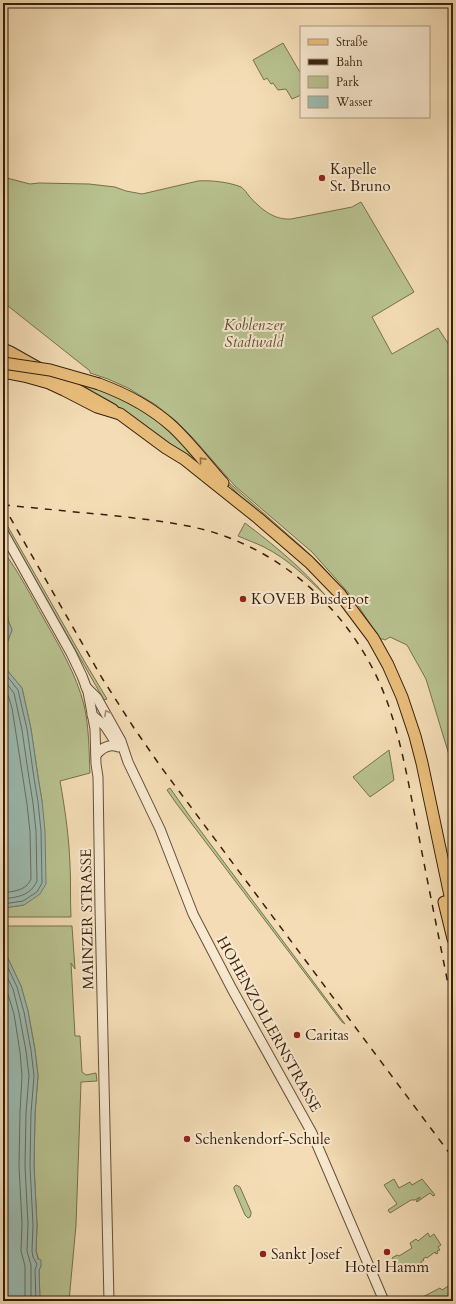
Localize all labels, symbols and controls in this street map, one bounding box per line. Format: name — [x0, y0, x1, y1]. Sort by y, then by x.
legend — [300, 26, 430, 118]
text: Straße — [336, 34, 368, 50]
text: Bahn — [336, 54, 363, 70]
text: Park — [336, 74, 360, 90]
text: Wasser — [335, 94, 373, 110]
place label: Kapelle St. Bruno — [330, 159, 391, 196]
marker: Kapelle St. Bruno — [317, 173, 327, 183]
park label: Koblenzer Stadtwald — [224, 315, 285, 352]
one-way arrow — [200, 457, 207, 465]
place label: KOVEB Busdepot — [251, 589, 369, 609]
marker: KOVEB Busdepot — [238, 594, 248, 604]
one-way arrow — [104, 710, 111, 718]
street label: MAINZER STRASSE — [76, 848, 98, 990]
street label: HOHENZOLLERNSTRASSE — [212, 932, 326, 1116]
place label: Caritas — [305, 1025, 349, 1045]
marker: Caritas — [292, 1030, 302, 1040]
place label: Schenkendorf-Schule — [195, 1129, 331, 1149]
marker: Schenkendorf-Schule — [182, 1134, 192, 1144]
place label: Sankt Josef — [271, 1244, 342, 1264]
marker: Hotel Hamm — [382, 1247, 392, 1257]
marker: Sankt Josef — [258, 1249, 268, 1259]
place label: Hotel Hamm — [345, 1257, 430, 1277]

